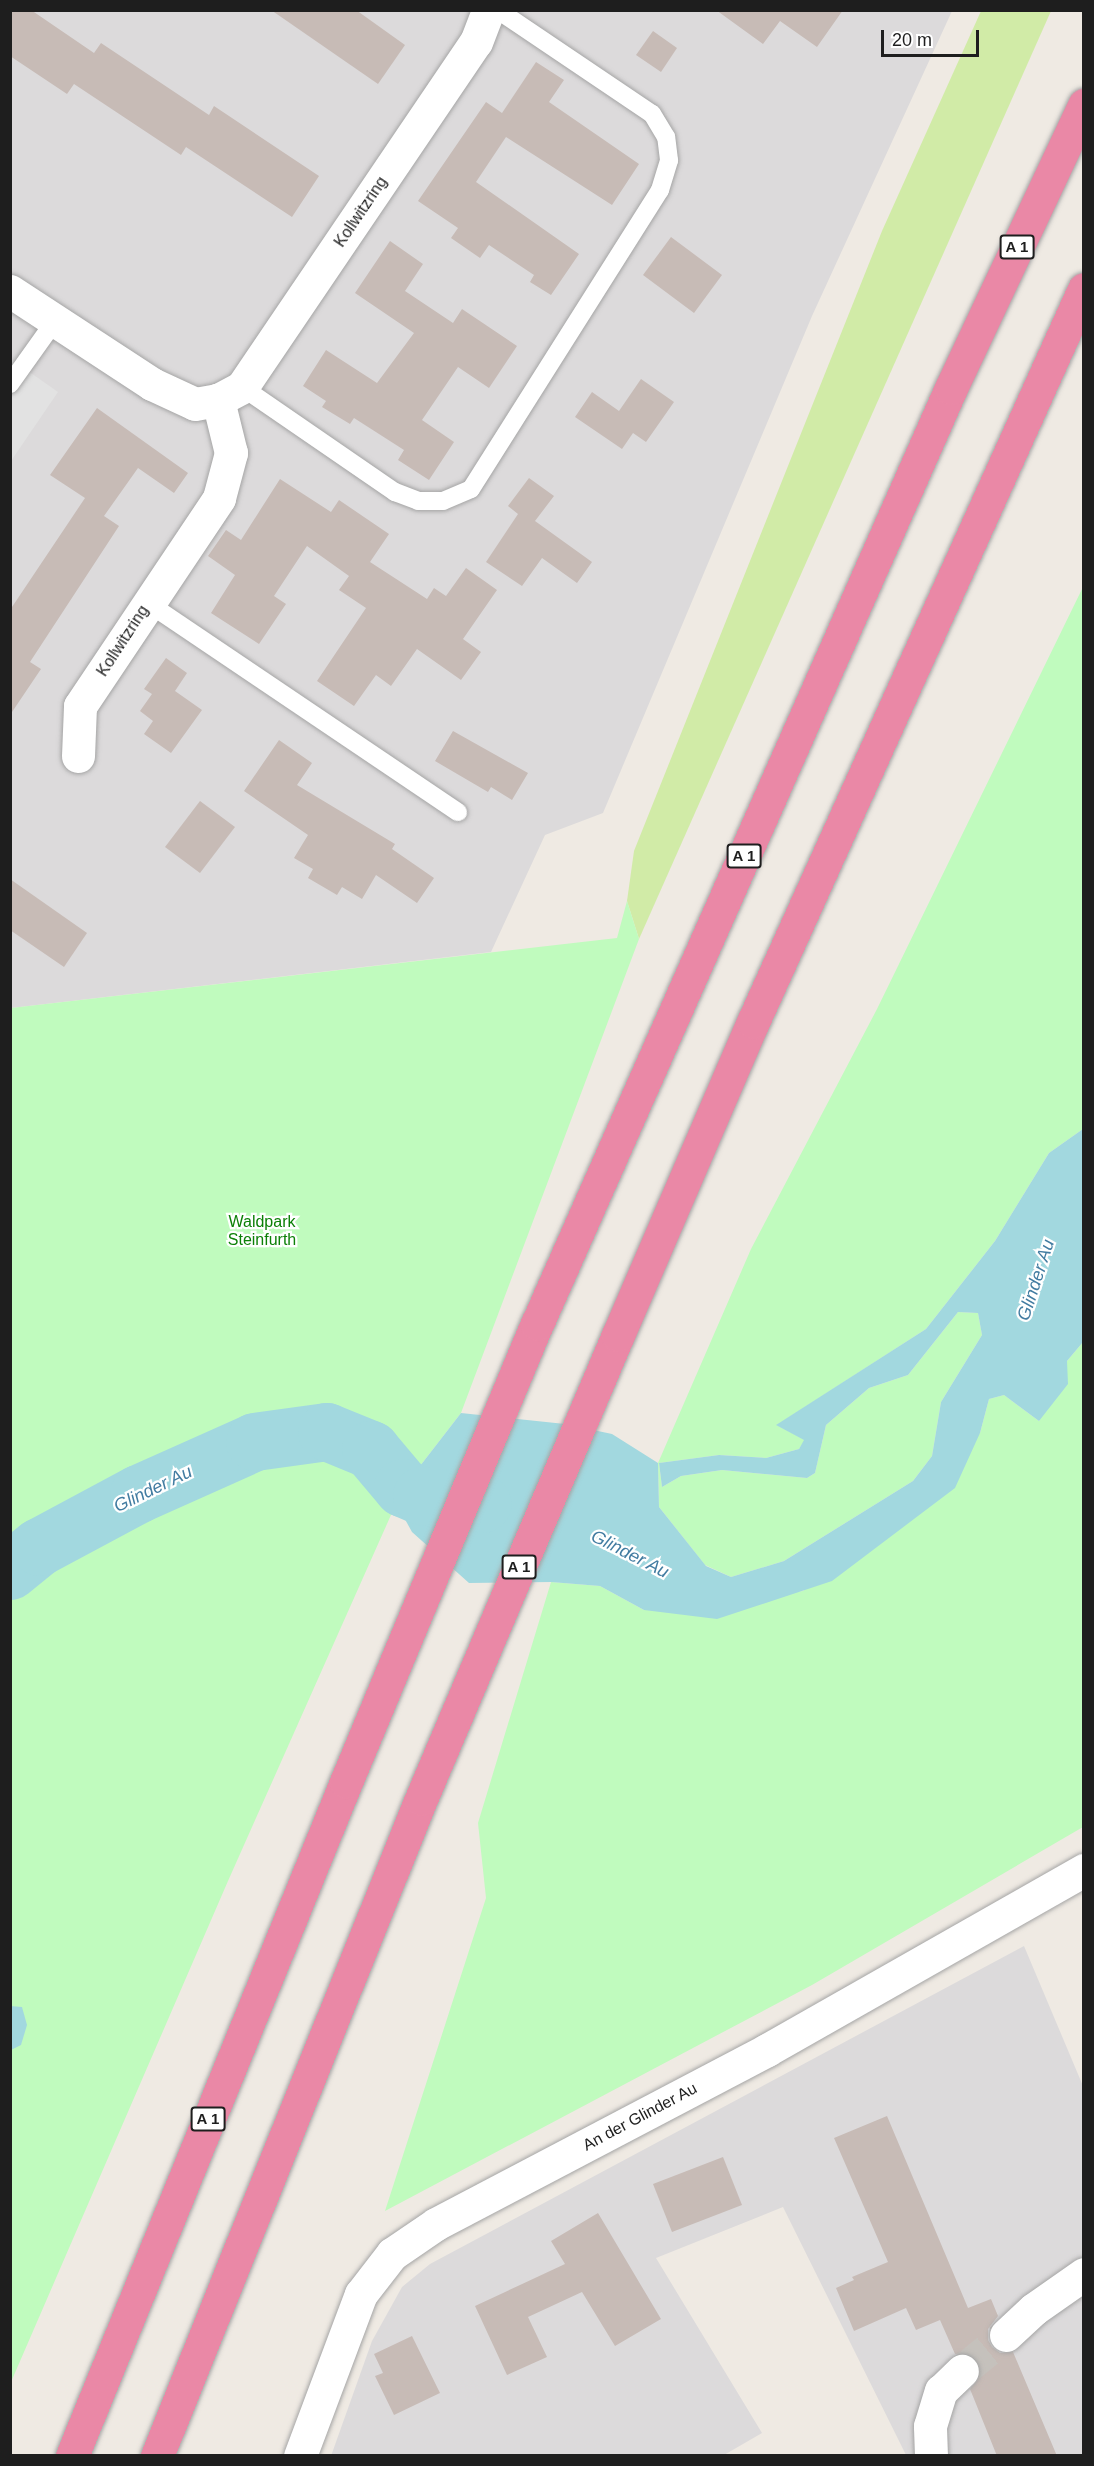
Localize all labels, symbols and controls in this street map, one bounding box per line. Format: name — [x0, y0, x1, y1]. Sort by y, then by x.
scale bar — [884, 18, 982, 56]
text: 20 m — [892, 30, 932, 50]
street label: Kollwitzring — [330, 173, 392, 251]
road number: A 1 — [999, 235, 1035, 259]
street label: Kollwitzring — [93, 602, 153, 680]
road number: A 1 — [726, 844, 762, 868]
park label: Waldpark Steinfurth — [228, 1212, 296, 1250]
water label: Glinder Au — [1013, 1236, 1059, 1324]
water label: Glinder Au — [110, 1461, 196, 1517]
water label: Glinder Au — [587, 1525, 673, 1583]
road number: A 1 — [501, 1555, 537, 1579]
street label: An der Glinder Au — [579, 2079, 701, 2155]
road number: A 1 — [190, 2107, 226, 2131]

